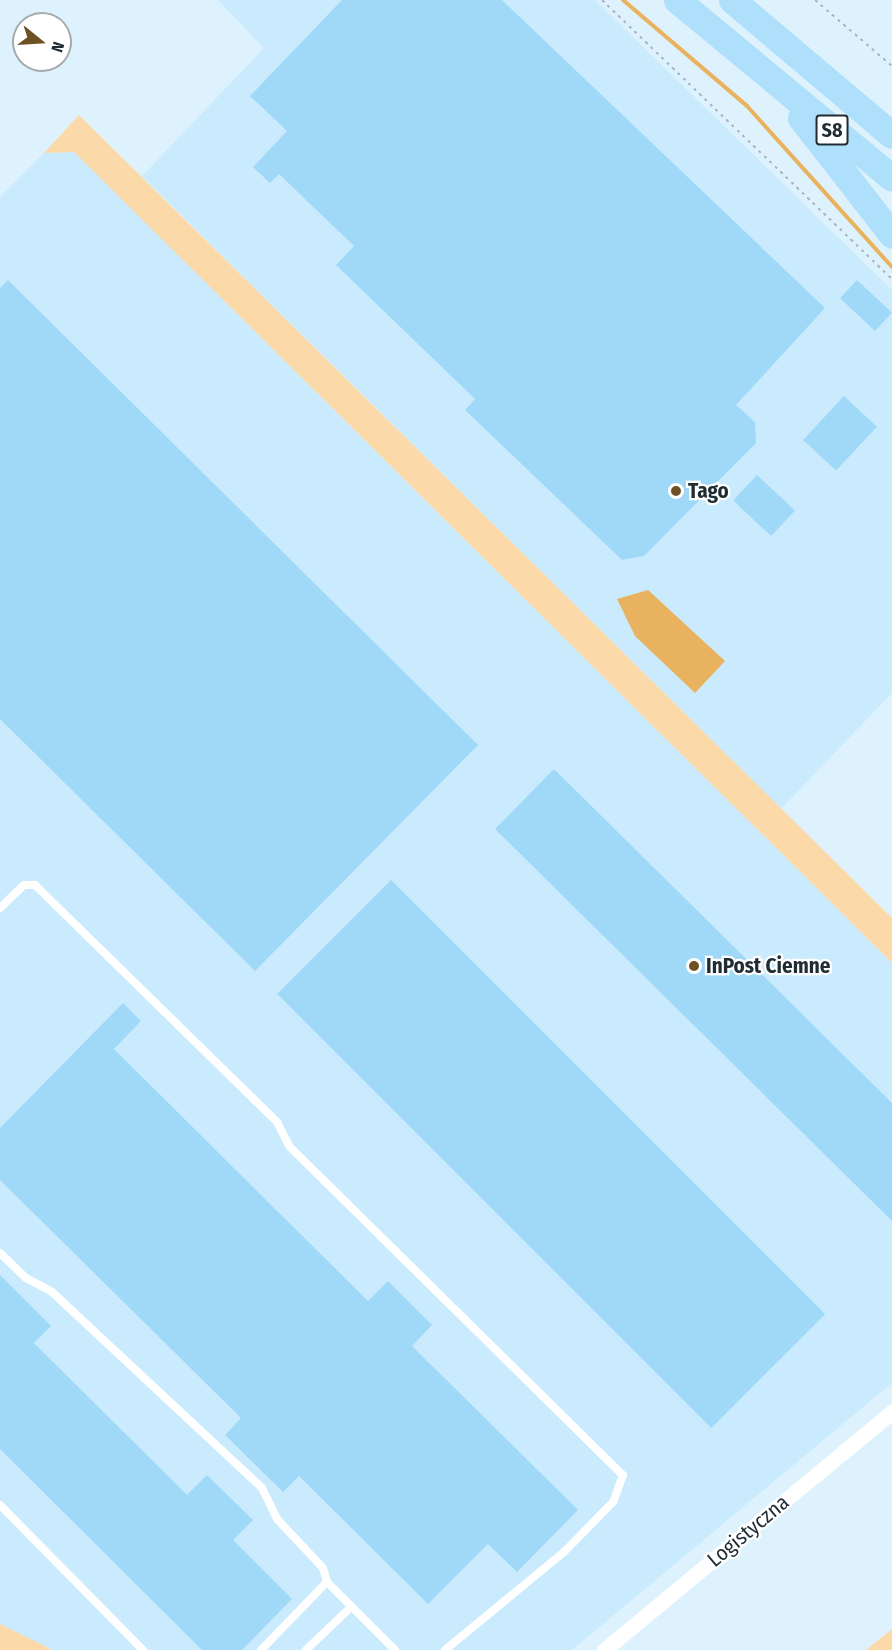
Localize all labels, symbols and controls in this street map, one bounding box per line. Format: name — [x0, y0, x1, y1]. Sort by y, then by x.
north arrow — [12, 12, 72, 72]
text: N — [47, 40, 68, 55]
road number: S8 — [816, 113, 848, 147]
place label: Tago — [688, 478, 729, 504]
marker: Tago — [669, 484, 683, 498]
place label: InPost Ciemne — [706, 953, 830, 979]
marker: InPost Ciemne — [687, 959, 701, 973]
street label: Logistyczna — [702, 1490, 794, 1572]

